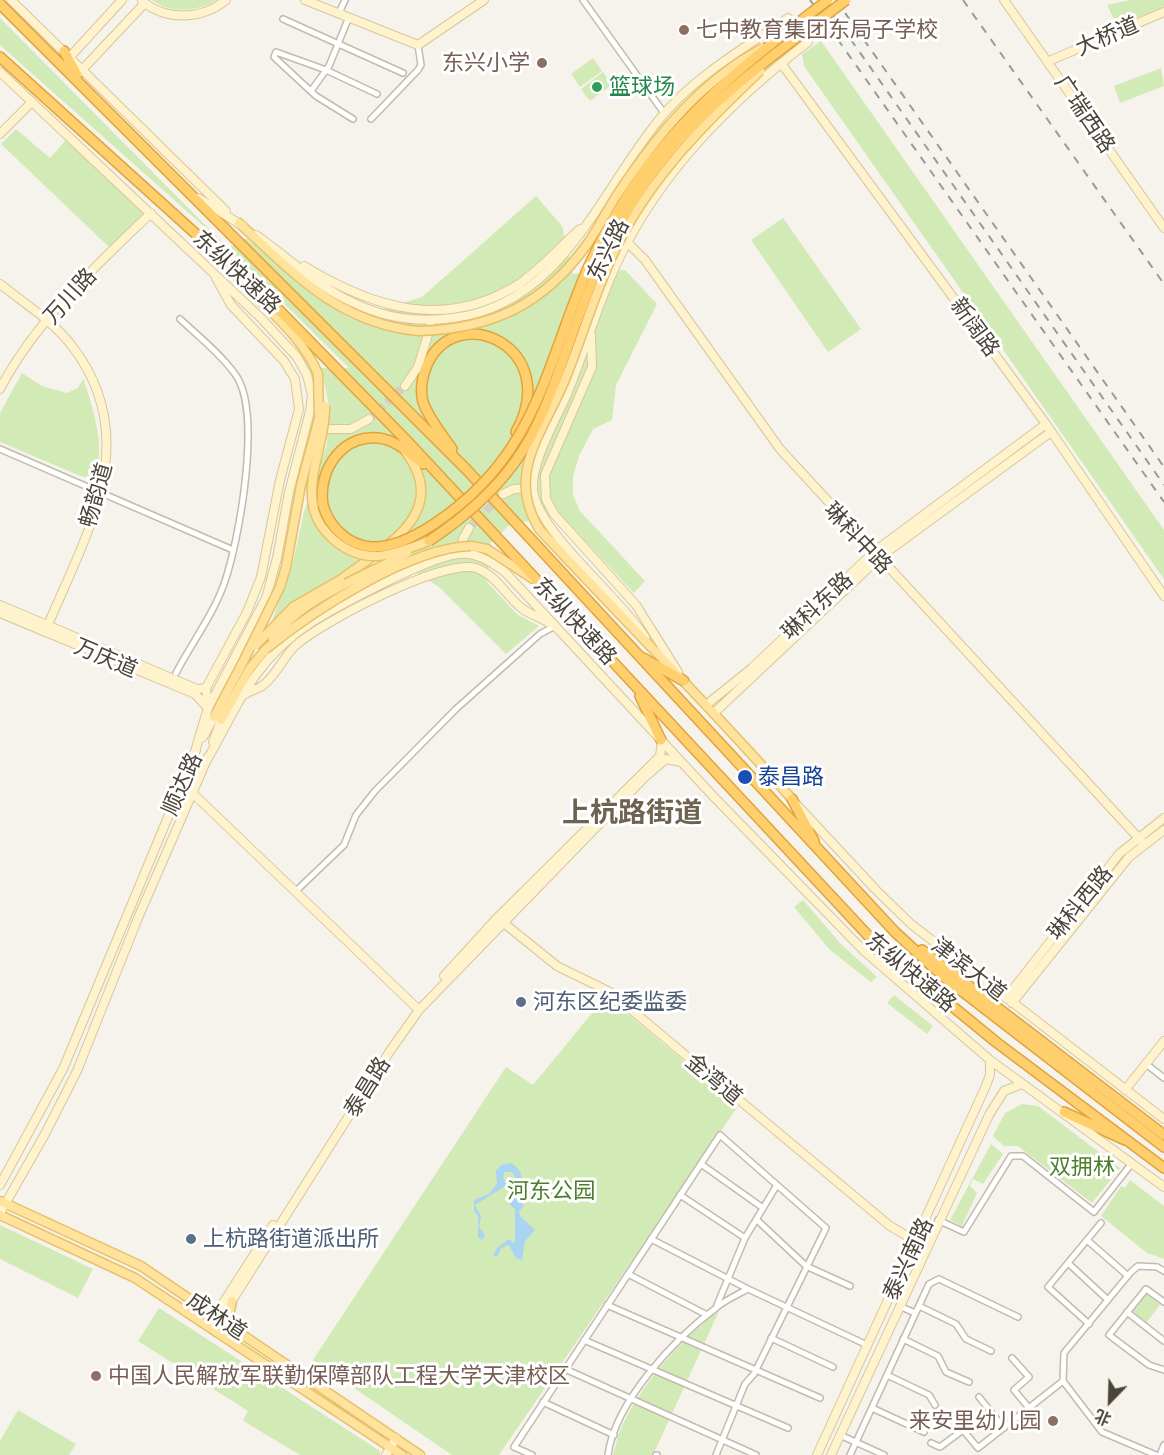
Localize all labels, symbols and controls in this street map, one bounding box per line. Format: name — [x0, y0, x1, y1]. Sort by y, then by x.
street label: 大桥道 — [1071, 11, 1143, 61]
place label: 七中教育集团东局子学校 — [696, 17, 938, 43]
marker: 七中教育集团东局子学校 — [677, 23, 691, 37]
place label: 东兴小学 — [442, 50, 530, 76]
marker: 东兴小学 — [535, 56, 549, 70]
street label: 广瑞西路 — [1049, 70, 1121, 158]
place label: 篮球场 — [609, 74, 675, 100]
marker: 篮球场 — [590, 80, 604, 94]
street label: 东兴路 — [582, 215, 634, 285]
street label: 东纵快速路 — [188, 225, 286, 319]
street label: 万川路 — [38, 263, 102, 329]
street label: 新阔路 — [945, 293, 1005, 361]
street label: 畅韵道 — [74, 460, 118, 530]
street label: 琳科中路 — [818, 497, 898, 579]
street label: 琳科东路 — [776, 566, 858, 646]
street label: 东纵快速路 — [528, 572, 622, 670]
street label: 万庆道 — [70, 633, 142, 683]
street label: 顺达路 — [157, 748, 207, 820]
place label: 泰昌路 — [758, 764, 824, 790]
marker: 泰昌路 — [736, 768, 754, 786]
district label: 上杭路街道 — [562, 796, 702, 830]
street label: 琳科西路 — [1042, 860, 1118, 946]
street label: 东纵快速路 — [860, 927, 962, 1017]
street label: 津滨大道 — [926, 932, 1012, 1006]
place label: 河东区纪委监委 — [533, 989, 687, 1015]
marker: 河东区纪委监委 — [514, 995, 528, 1009]
street label: 金湾道 — [680, 1048, 748, 1110]
street label: 泰昌路 — [338, 1052, 396, 1122]
park label: 双拥林 — [1049, 1154, 1115, 1180]
park label: 河东公园 — [507, 1178, 595, 1204]
street label: 泰兴南路 — [877, 1214, 939, 1304]
place label: 上杭路街道派出所 — [203, 1226, 379, 1252]
marker: 上杭路街道派出所 — [184, 1232, 198, 1246]
street label: 成林道 — [182, 1287, 252, 1345]
place label: 中国人民解放军联勤保障部队工程大学天津校区 — [108, 1363, 570, 1389]
marker: 中国人民解放军联勤保障部队工程大学天津校区 — [89, 1369, 103, 1383]
north arrow — [1080, 1371, 1140, 1431]
text: 北 — [1092, 1406, 1114, 1430]
place label: 来安里幼儿园 — [909, 1408, 1041, 1434]
marker: 来安里幼儿园 — [1046, 1414, 1060, 1428]

